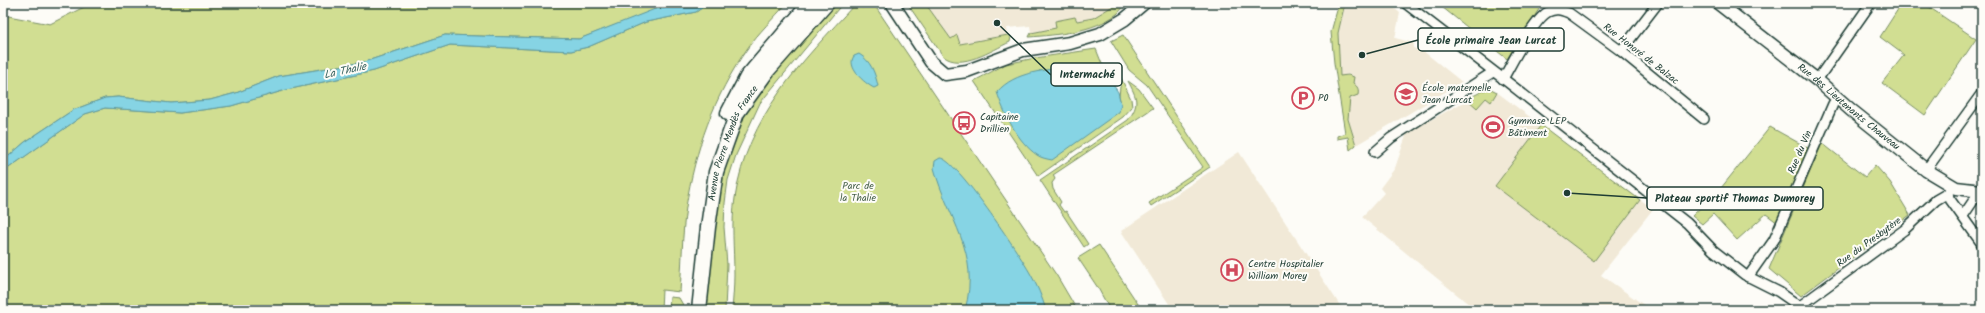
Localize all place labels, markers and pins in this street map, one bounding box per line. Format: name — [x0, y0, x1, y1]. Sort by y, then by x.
callout: École primaire Jean Lurcat — [1418, 28, 1564, 51]
callout: Intermaché — [1051, 63, 1122, 86]
place label: École maternelle Jean Lurcat — [1422, 80, 1492, 108]
school or university icon: École maternelle Jean Lurcat — [1393, 81, 1419, 107]
parking icon: P0 — [1290, 85, 1316, 111]
place label: P0 — [1318, 90, 1328, 106]
place label: Capitaine Drillien — [980, 109, 1019, 137]
bus stop icon: Capitaine Drillien — [951, 110, 977, 136]
place label: Gymnase LEP Bâtiment — [1508, 113, 1567, 141]
sports icon: Gymnase LEP Bâtiment — [1480, 114, 1506, 140]
callout: Plateau sportif Thomas Dumorey — [1647, 187, 1823, 210]
place label: Centre Hospitalier William Morey — [1248, 256, 1324, 284]
hospital icon: Centre Hospitalier William Morey — [1219, 257, 1245, 283]

